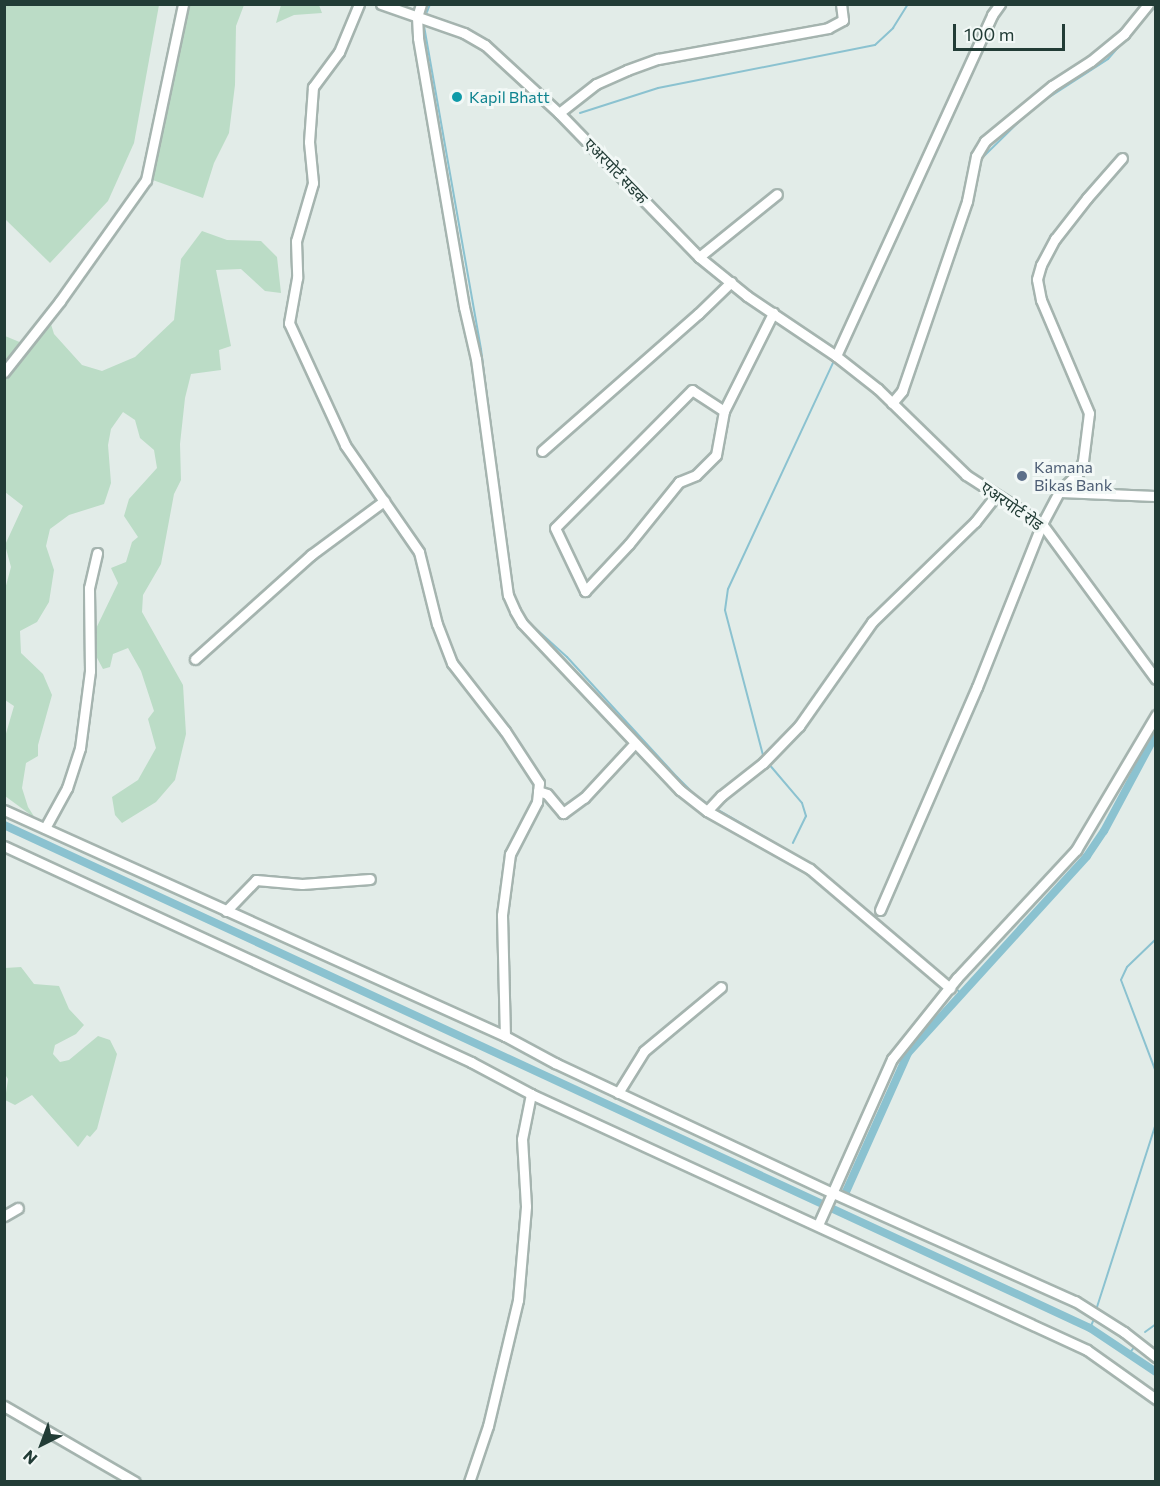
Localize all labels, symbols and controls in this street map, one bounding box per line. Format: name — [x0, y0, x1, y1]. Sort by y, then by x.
scale bar — [956, 12, 1068, 50]
text: 100 m — [964, 23, 1014, 45]
place label: Kapil Bhatt — [469, 87, 550, 107]
marker: Kapil Bhatt — [450, 90, 464, 104]
street label: एअरपोर्ट सडक — [580, 134, 652, 208]
place label: Kamana Bikas Bank — [1034, 457, 1112, 495]
marker: Kamana Bikas Bank — [1015, 469, 1029, 483]
street label: एअरपोर्ट रोड — [977, 478, 1047, 534]
north arrow — [12, 1414, 72, 1474]
text: N — [19, 1447, 40, 1469]

